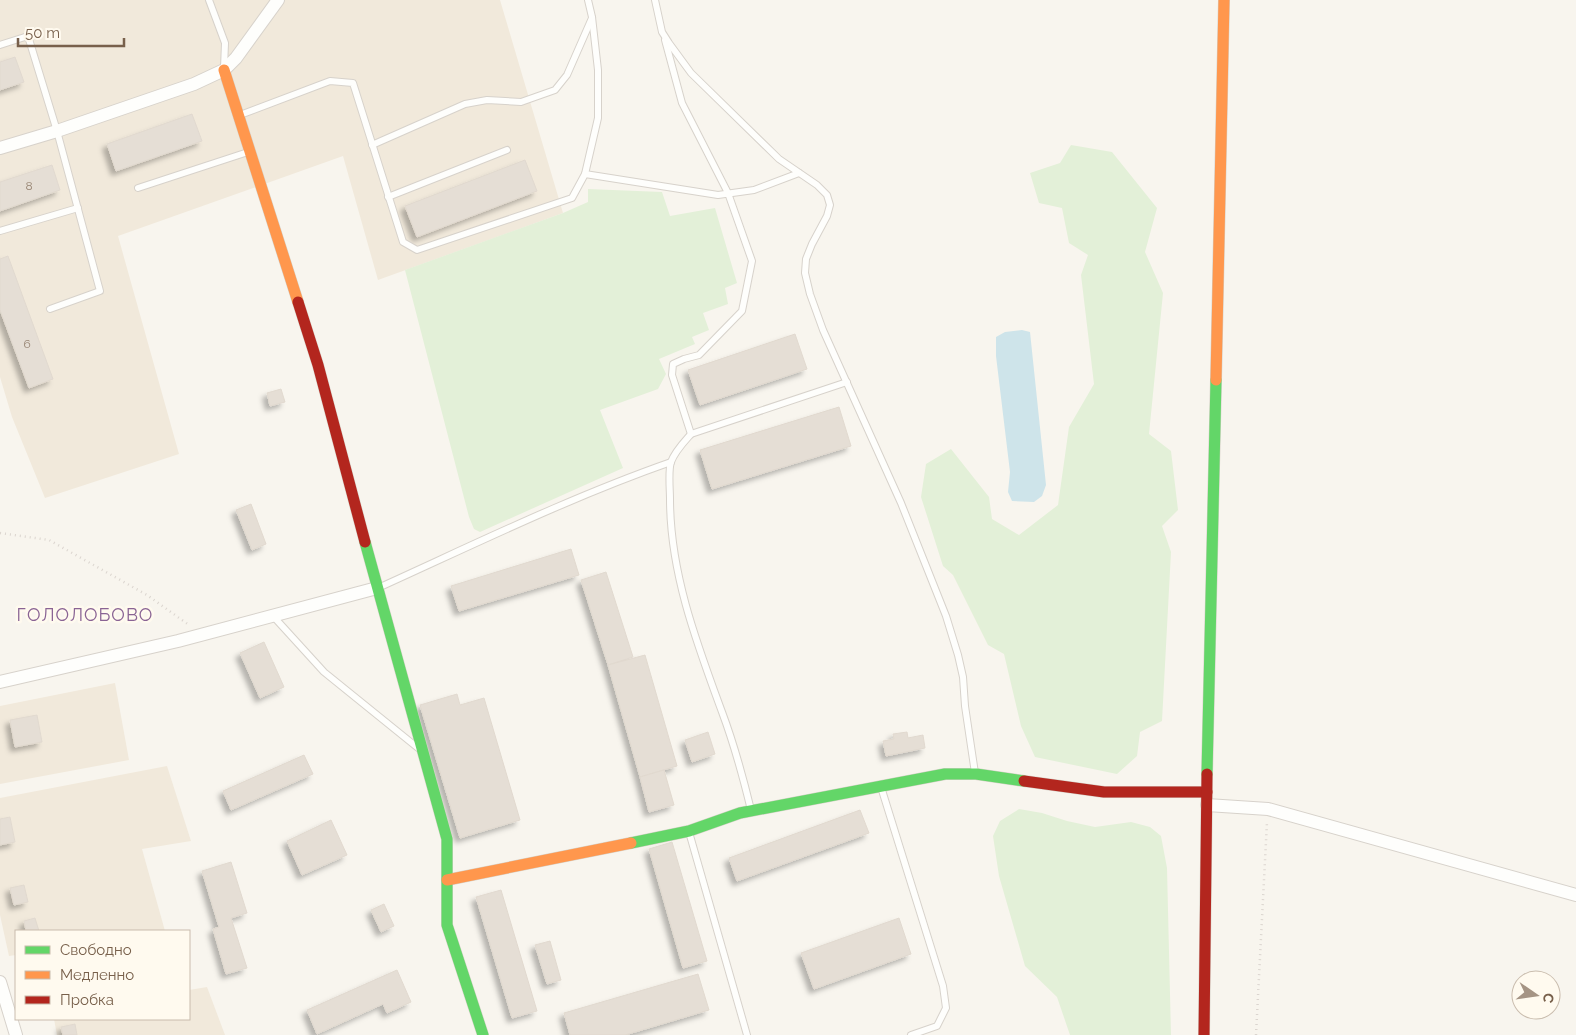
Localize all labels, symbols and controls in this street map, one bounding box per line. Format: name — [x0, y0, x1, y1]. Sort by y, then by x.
scale bar — [18, 15, 124, 47]
text: 50 m — [25, 24, 60, 42]
house number: 8 — [25, 179, 33, 193]
house number: 6 — [23, 337, 31, 351]
district label: ГОЛОЛОБОВО — [17, 604, 153, 625]
legend — [15, 930, 190, 1020]
text: Свободно — [60, 941, 132, 959]
text: Медленно — [60, 966, 134, 984]
north arrow — [1511, 970, 1561, 1020]
text: Пробка — [60, 991, 114, 1009]
text: С — [1540, 991, 1558, 1005]

